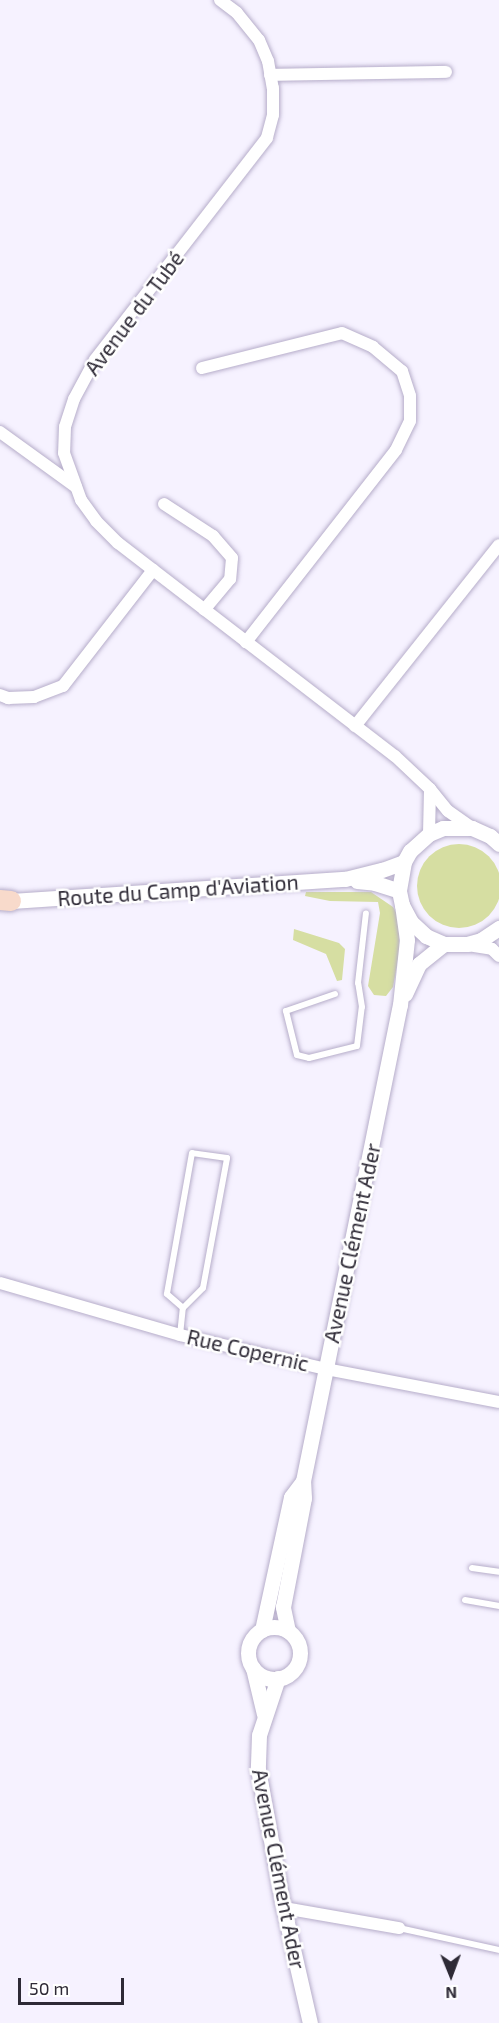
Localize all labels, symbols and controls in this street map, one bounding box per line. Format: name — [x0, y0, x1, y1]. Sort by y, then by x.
street label: Avenue du Tubé — [79, 246, 189, 380]
street label: Route du Camp d'Aviation — [57, 869, 299, 911]
street label: Avenue Clément Ader — [318, 1141, 386, 1345]
street label: Rue Copernic — [185, 1324, 311, 1376]
street label: Avenue Clément Ader — [247, 1767, 311, 1971]
north arrow — [421, 1945, 481, 2005]
scale bar — [21, 1966, 128, 2004]
text: 50 m — [29, 1977, 69, 1999]
text: N — [445, 1984, 457, 2003]

